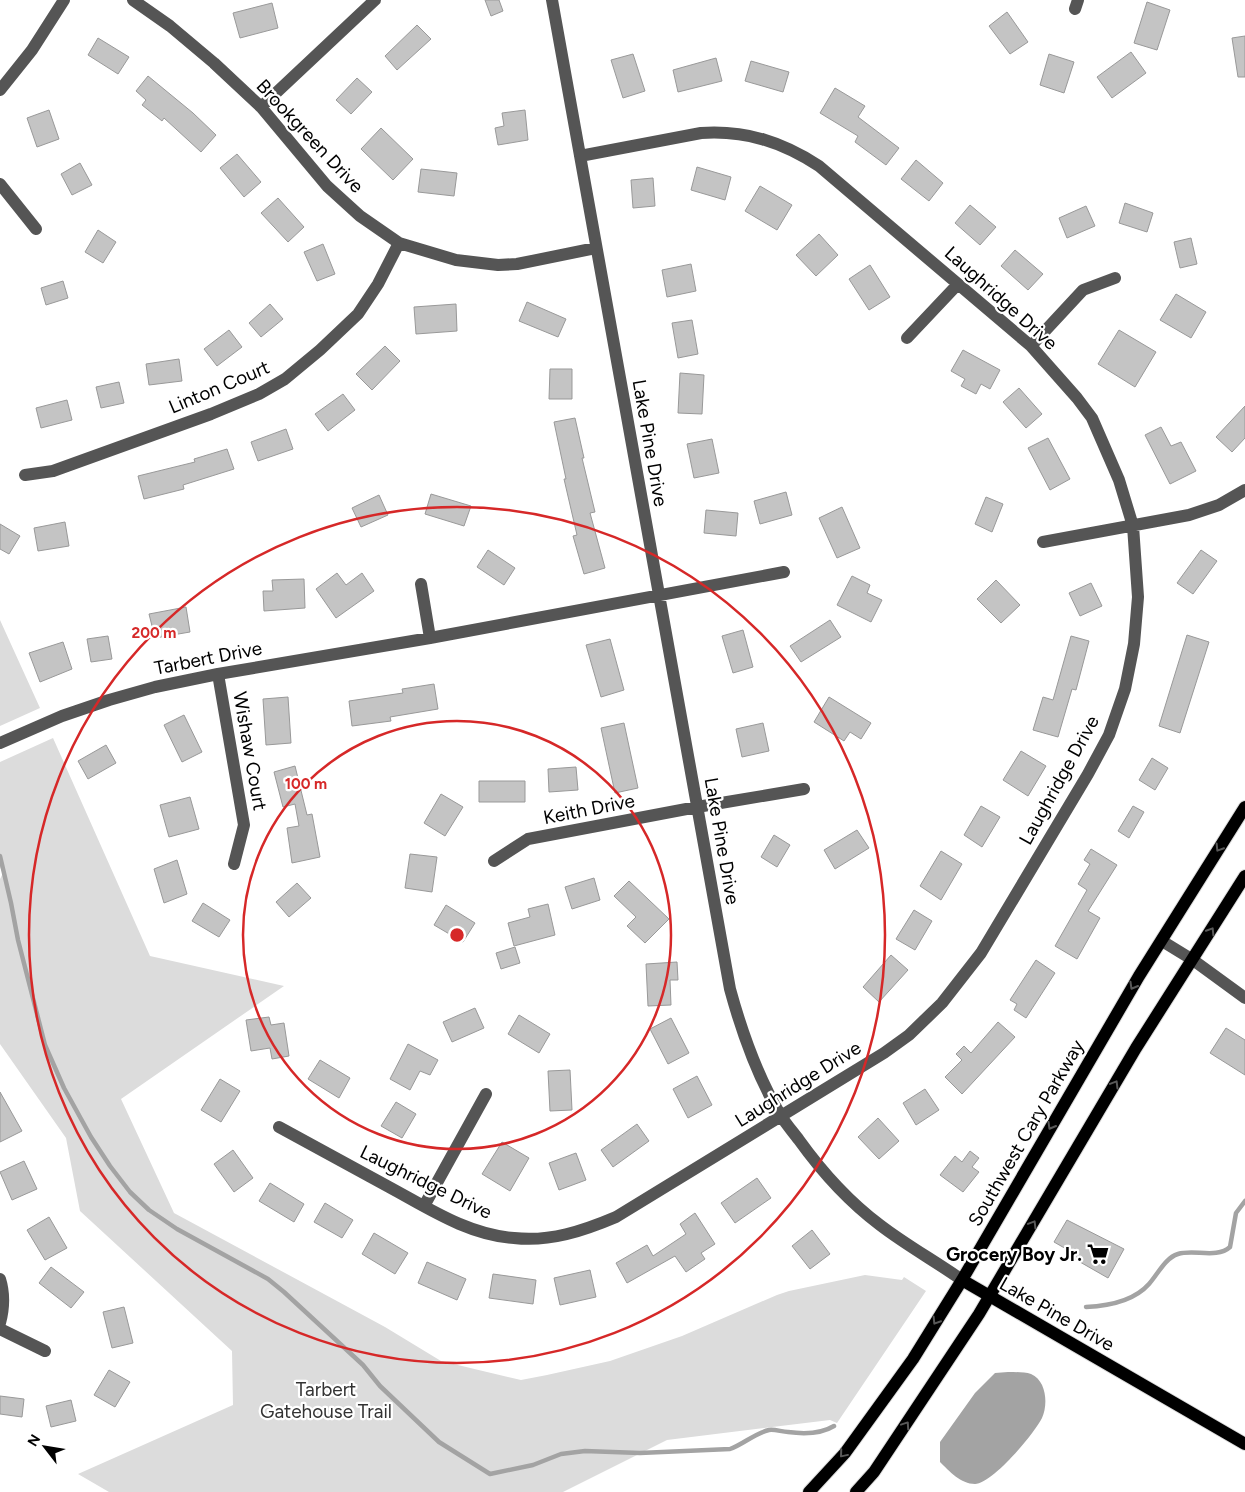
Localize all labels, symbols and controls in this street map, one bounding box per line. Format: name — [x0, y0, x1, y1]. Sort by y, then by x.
street label: Brookgreen Drive — [252, 75, 368, 197]
street label: Laughridge Drive — [940, 241, 1062, 355]
street label: Linton Court — [165, 355, 273, 419]
street label: Lake Pine Drive — [628, 378, 672, 508]
text: 200 m — [132, 624, 176, 642]
street label: Tarbert Drive — [152, 636, 264, 680]
street label: Wishaw Court — [228, 690, 272, 812]
street label: Laughridge Drive — [1014, 711, 1104, 849]
text: 100 m — [285, 775, 327, 793]
street label: Lake Pine Drive — [700, 776, 744, 906]
street label: Keith Drive — [541, 789, 637, 829]
one-way arrow — [1216, 843, 1226, 852]
centre of rings — [448, 926, 466, 944]
one-way arrow — [1204, 928, 1214, 937]
one-way arrow — [1130, 980, 1140, 989]
street label: Laughridge Drive — [731, 1036, 865, 1132]
street label: Southwest Cary Parkway — [963, 1036, 1089, 1230]
one-way arrow — [1109, 1080, 1119, 1089]
one-way arrow — [1048, 1121, 1058, 1130]
street label: Laughridge Drive — [356, 1140, 496, 1224]
one-way arrow — [1026, 1220, 1036, 1229]
supermarket icon: Grocery Boy Jr. — [1085, 1241, 1111, 1267]
place label: Grocery Boy Jr. — [946, 1243, 1082, 1266]
street label: Lake Pine Drive — [996, 1272, 1118, 1356]
one-way arrow — [933, 1316, 943, 1325]
park label: Tarbert Gatehouse Trail — [260, 1378, 392, 1423]
one-way arrow — [900, 1421, 909, 1431]
north arrow — [20, 1422, 70, 1472]
text: N — [24, 1432, 44, 1450]
one-way arrow — [841, 1448, 849, 1457]

